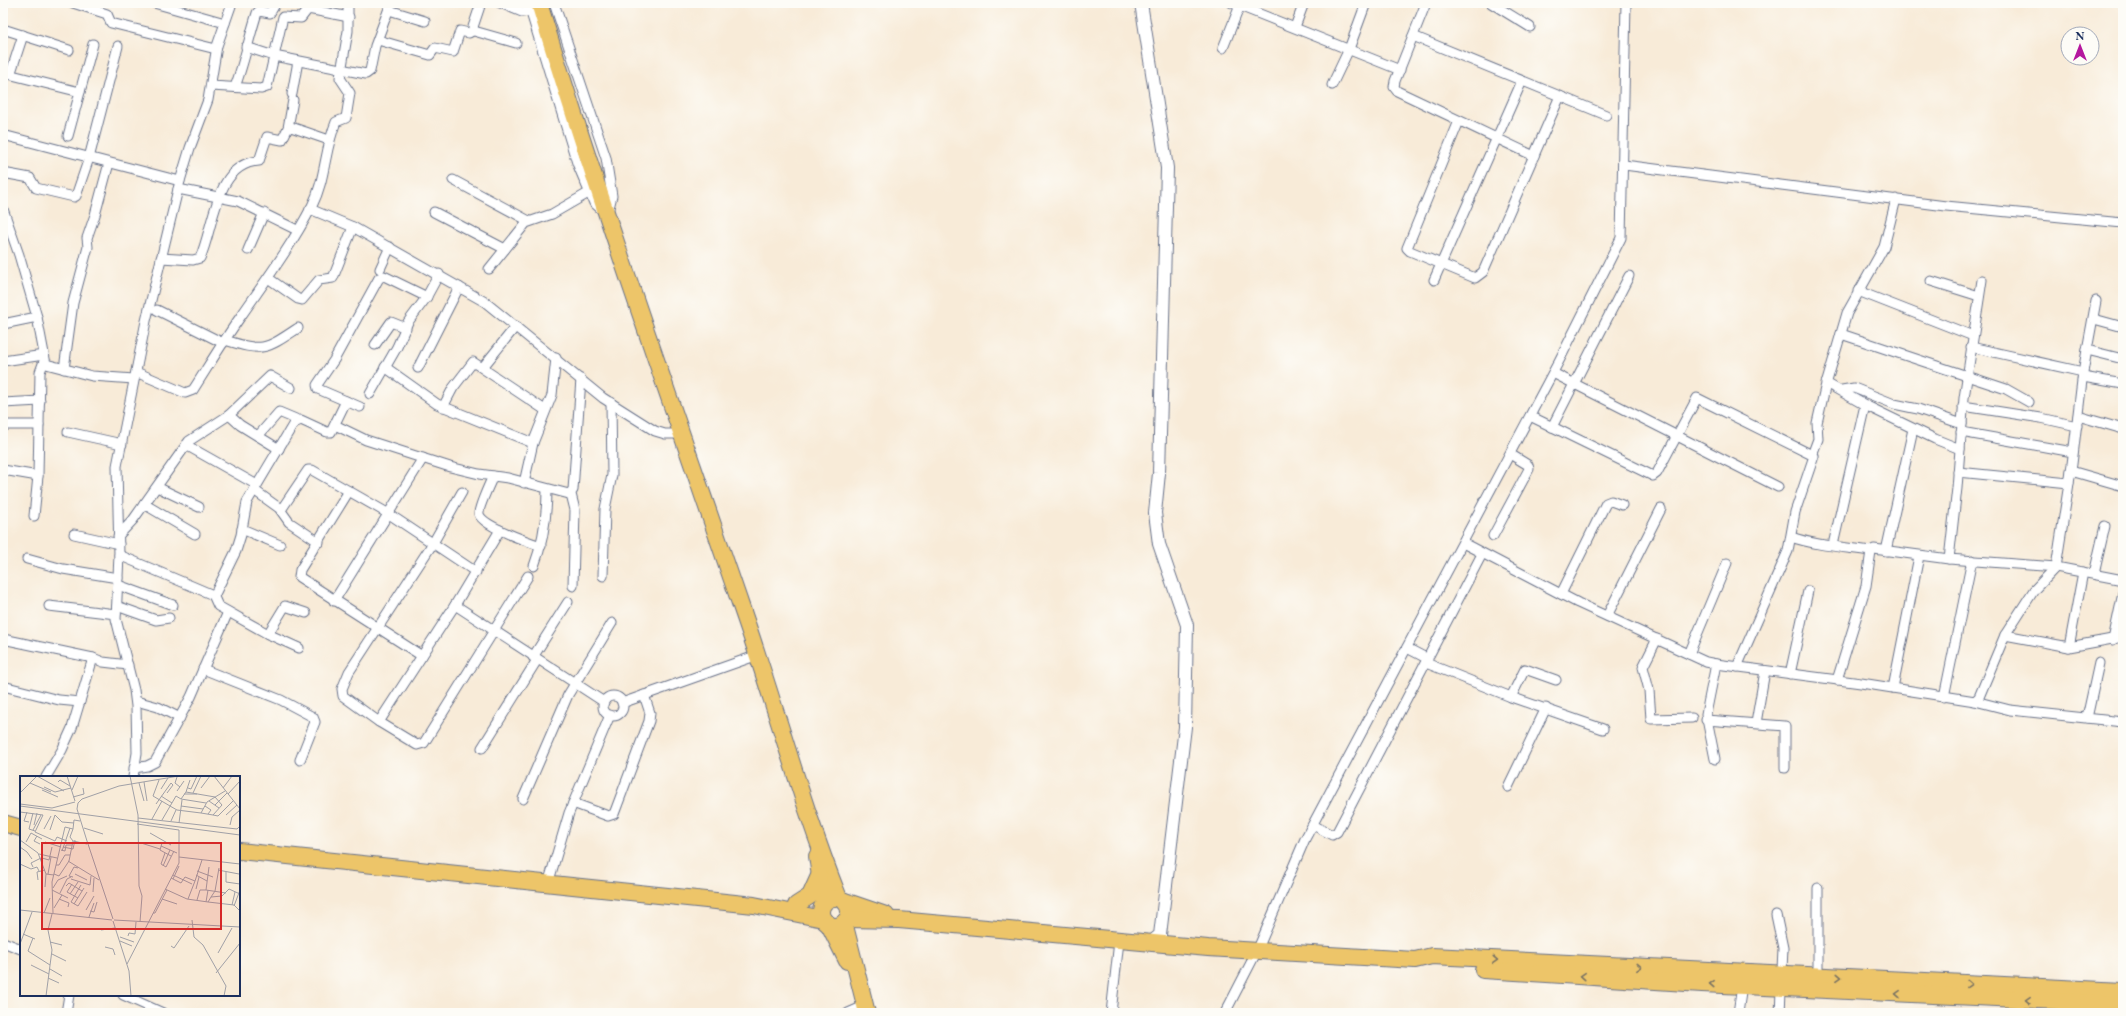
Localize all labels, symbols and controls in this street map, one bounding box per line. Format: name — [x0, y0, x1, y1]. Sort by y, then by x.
north arrow — [2060, 26, 2100, 66]
text: N — [2076, 29, 2085, 43]
inset map — [20, 776, 240, 996]
one-way arrow — [1492, 955, 1498, 964]
one-way arrow — [1636, 963, 1642, 972]
one-way arrow — [1580, 972, 1586, 981]
one-way arrow — [1836, 973, 1842, 982]
one-way arrow — [1966, 979, 1972, 988]
one-way arrow — [1709, 980, 1715, 989]
one-way arrow — [1895, 989, 1901, 998]
one-way arrow — [2025, 996, 2031, 1004]

